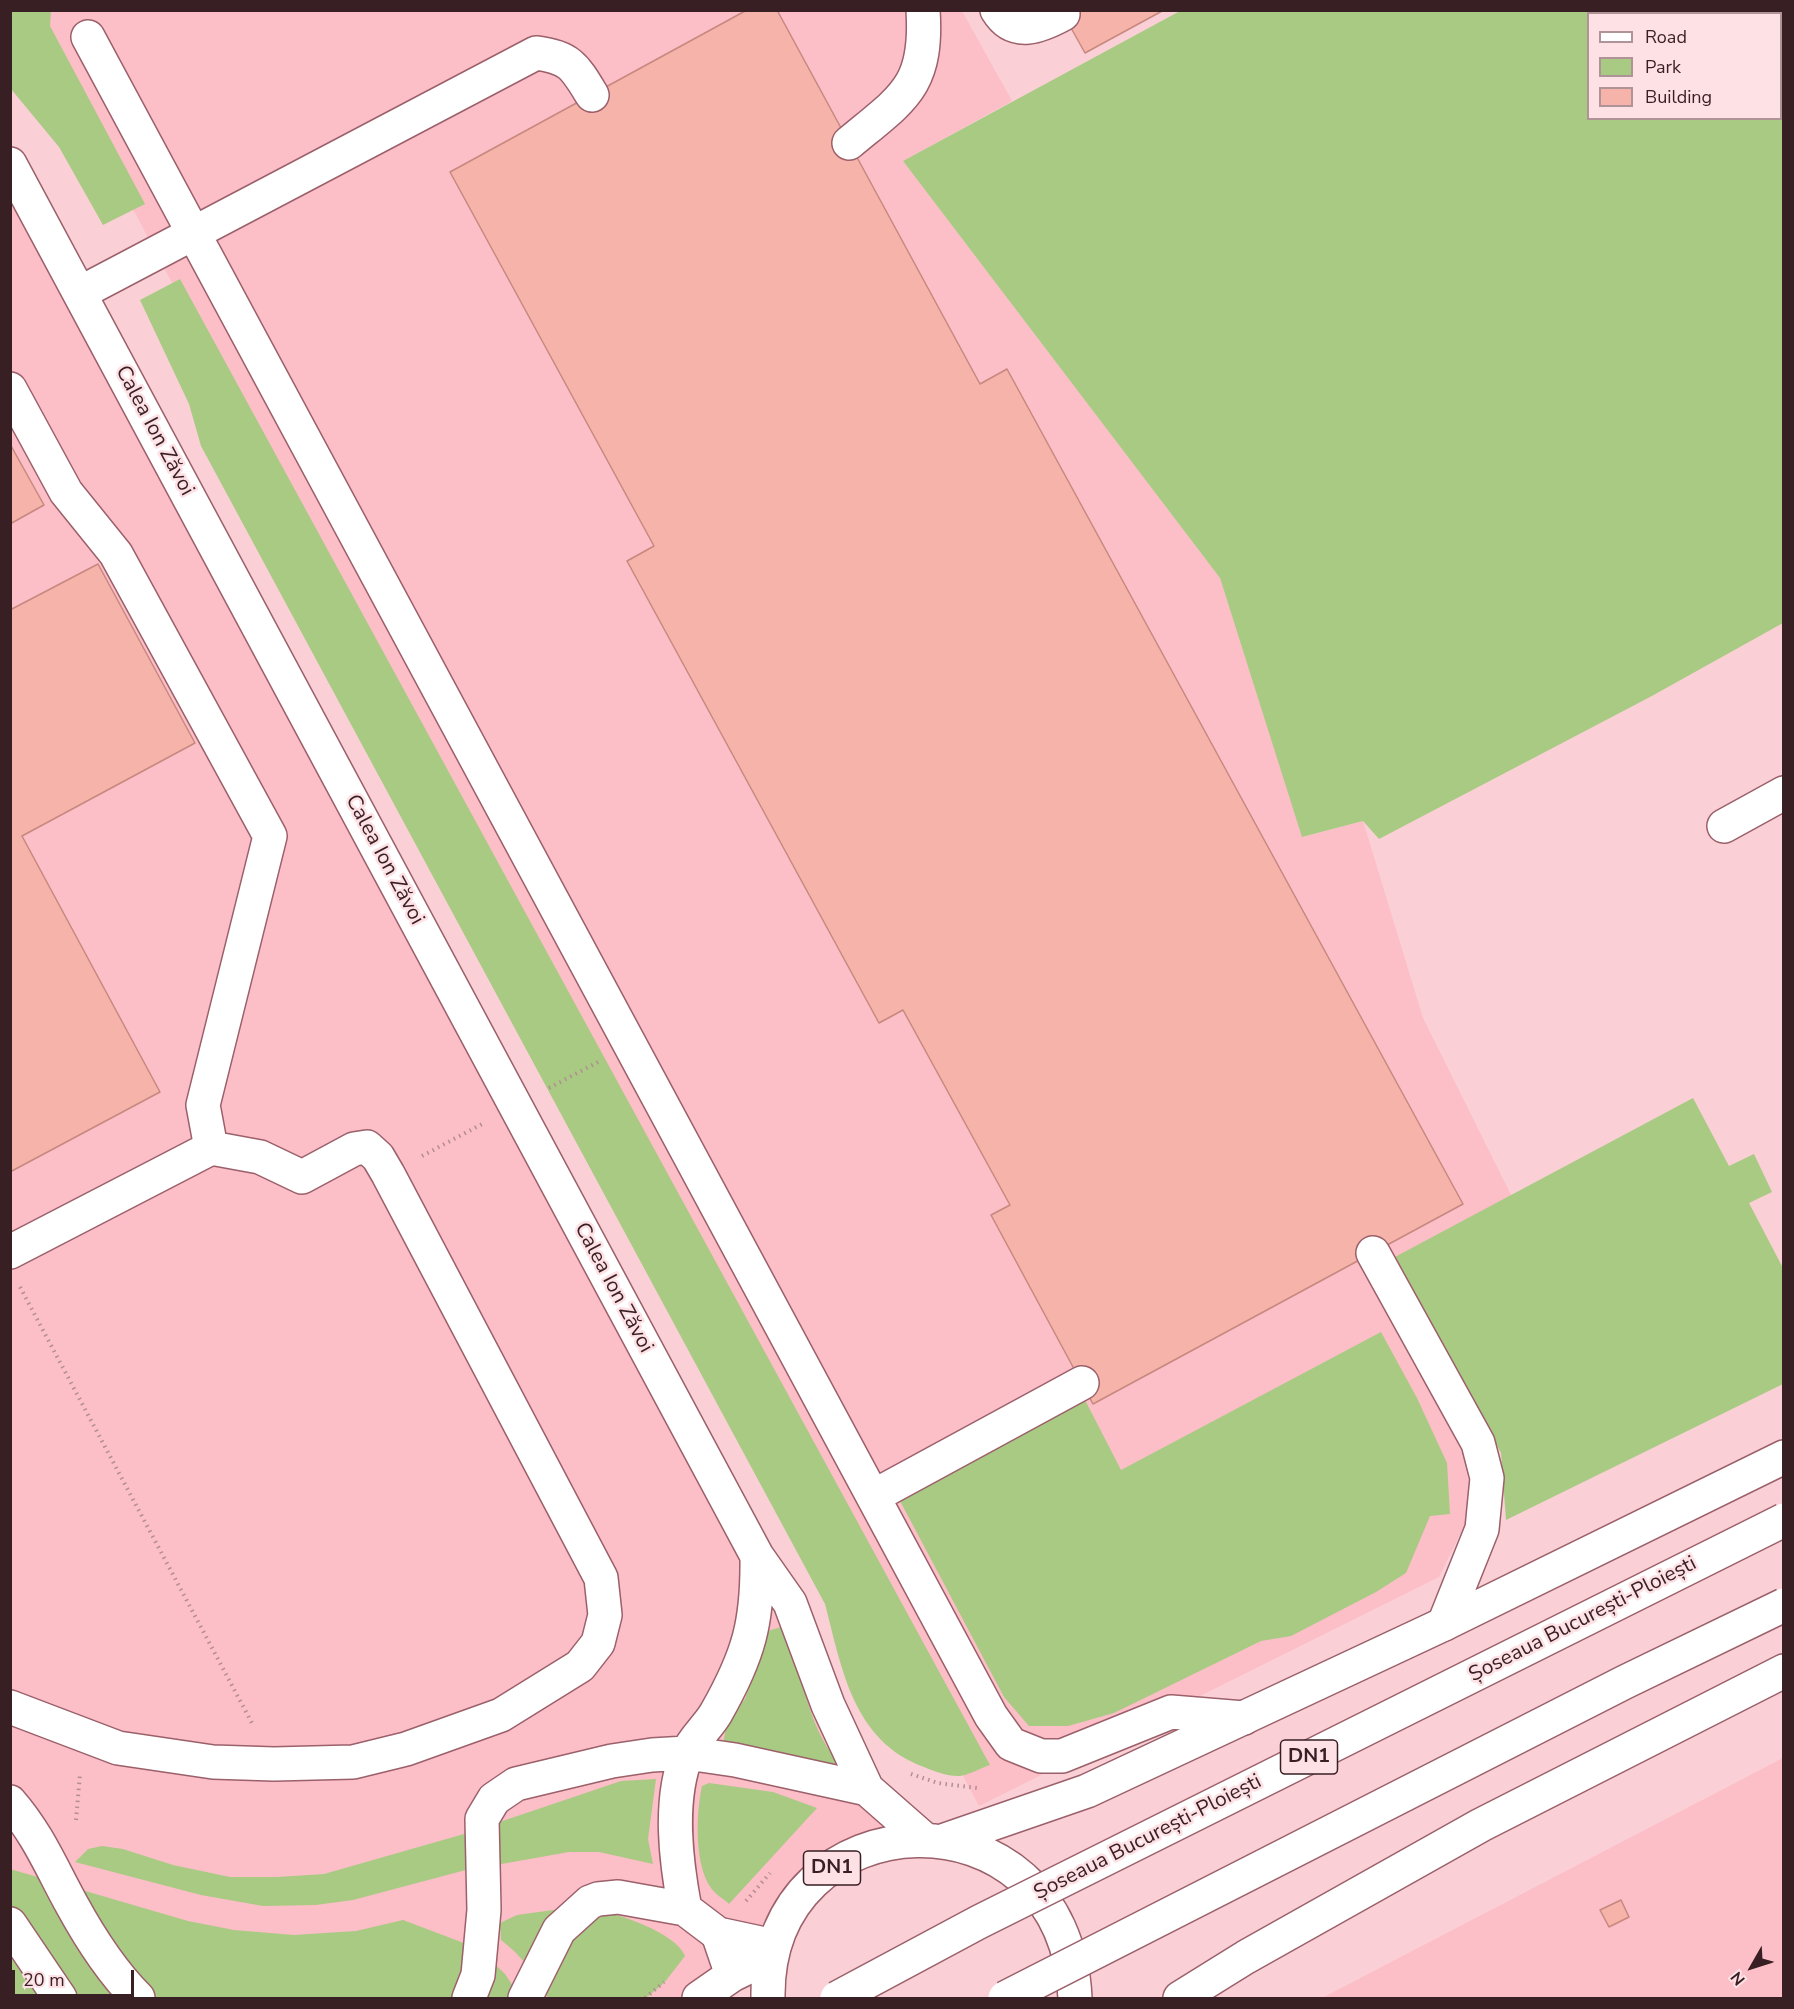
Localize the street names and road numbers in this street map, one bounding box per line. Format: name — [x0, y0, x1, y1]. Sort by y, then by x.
street label: Calea Ion Zăvoi — [109, 362, 199, 500]
street label: Calea Ion Zăvoi — [339, 791, 429, 929]
street label: Calea Ion Zăvoi — [568, 1219, 658, 1357]
street label: Șoseaua București-Ploiești — [1465, 1552, 1701, 1688]
road number: DN1 — [1280, 1740, 1338, 1774]
street label: Șoseaua București-Ploiești — [1030, 1770, 1266, 1906]
road number: DN1 — [804, 1851, 860, 1885]

